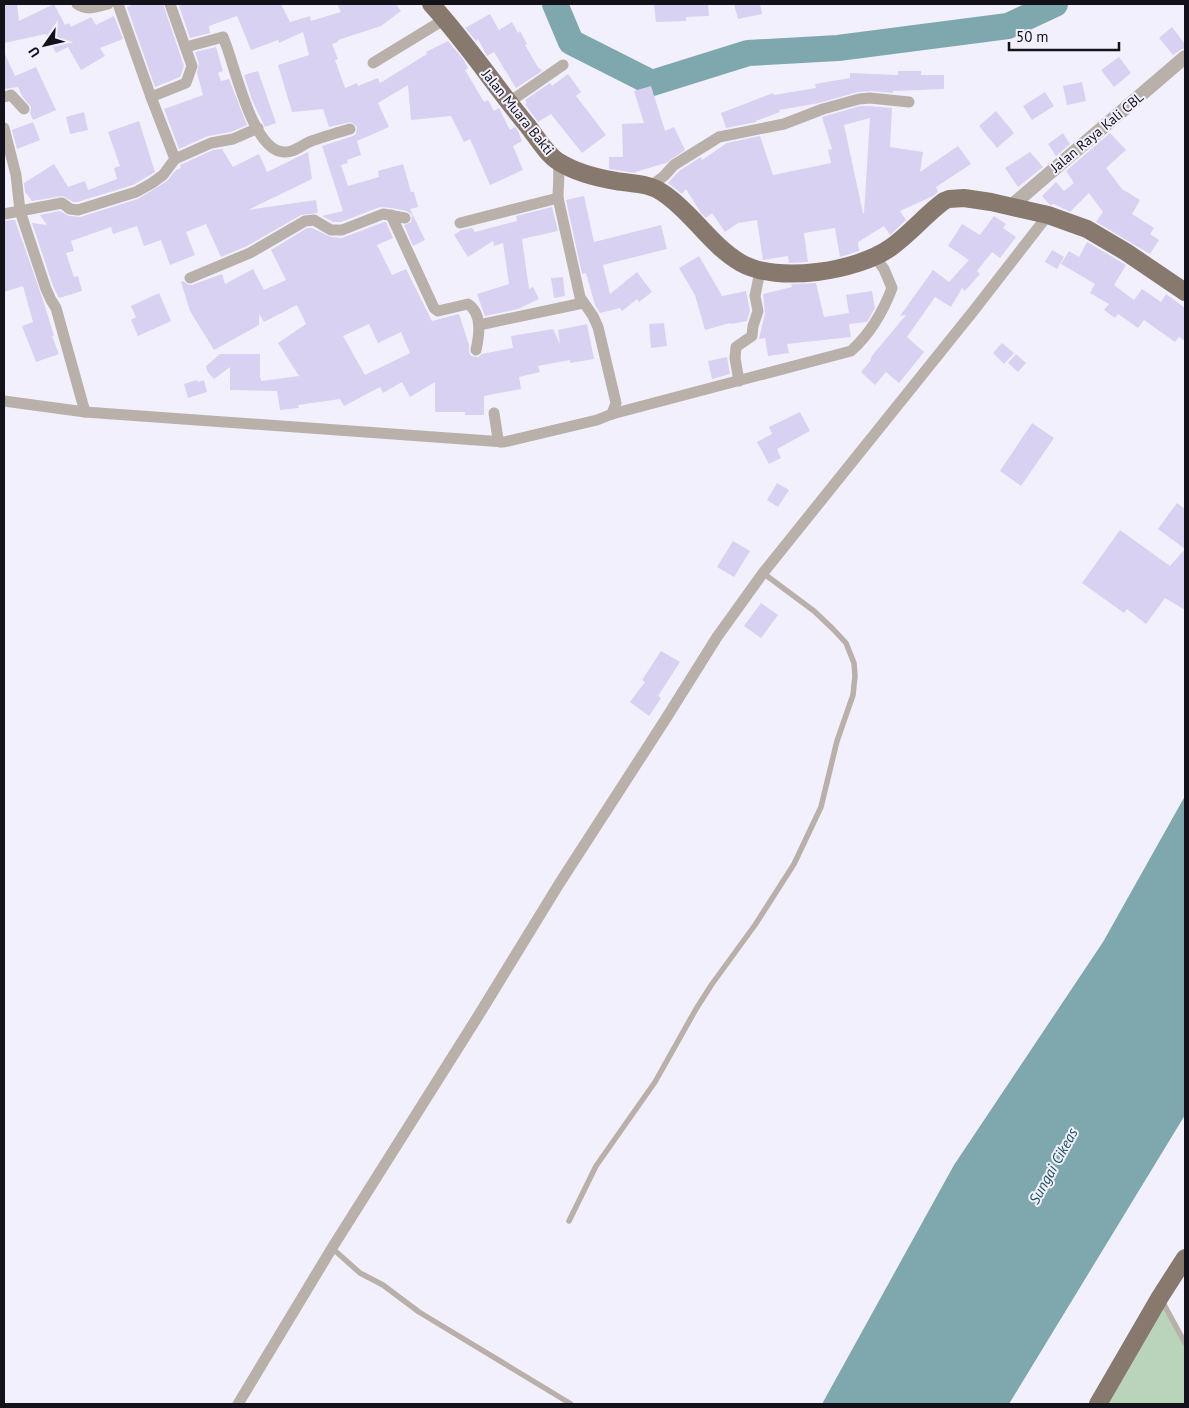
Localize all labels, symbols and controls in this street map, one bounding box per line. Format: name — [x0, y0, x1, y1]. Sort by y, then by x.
north arrow — [20, 20, 70, 70]
scale bar — [1009, 20, 1119, 52]
text: 50 m — [1016, 27, 1049, 46]
text: U — [24, 44, 44, 61]
street label: Jalan Muara Bakti — [477, 65, 558, 158]
street label: Jalan Raya Kali CBL — [1046, 88, 1147, 177]
water label: Sungai Cikeas — [1024, 1125, 1082, 1207]

